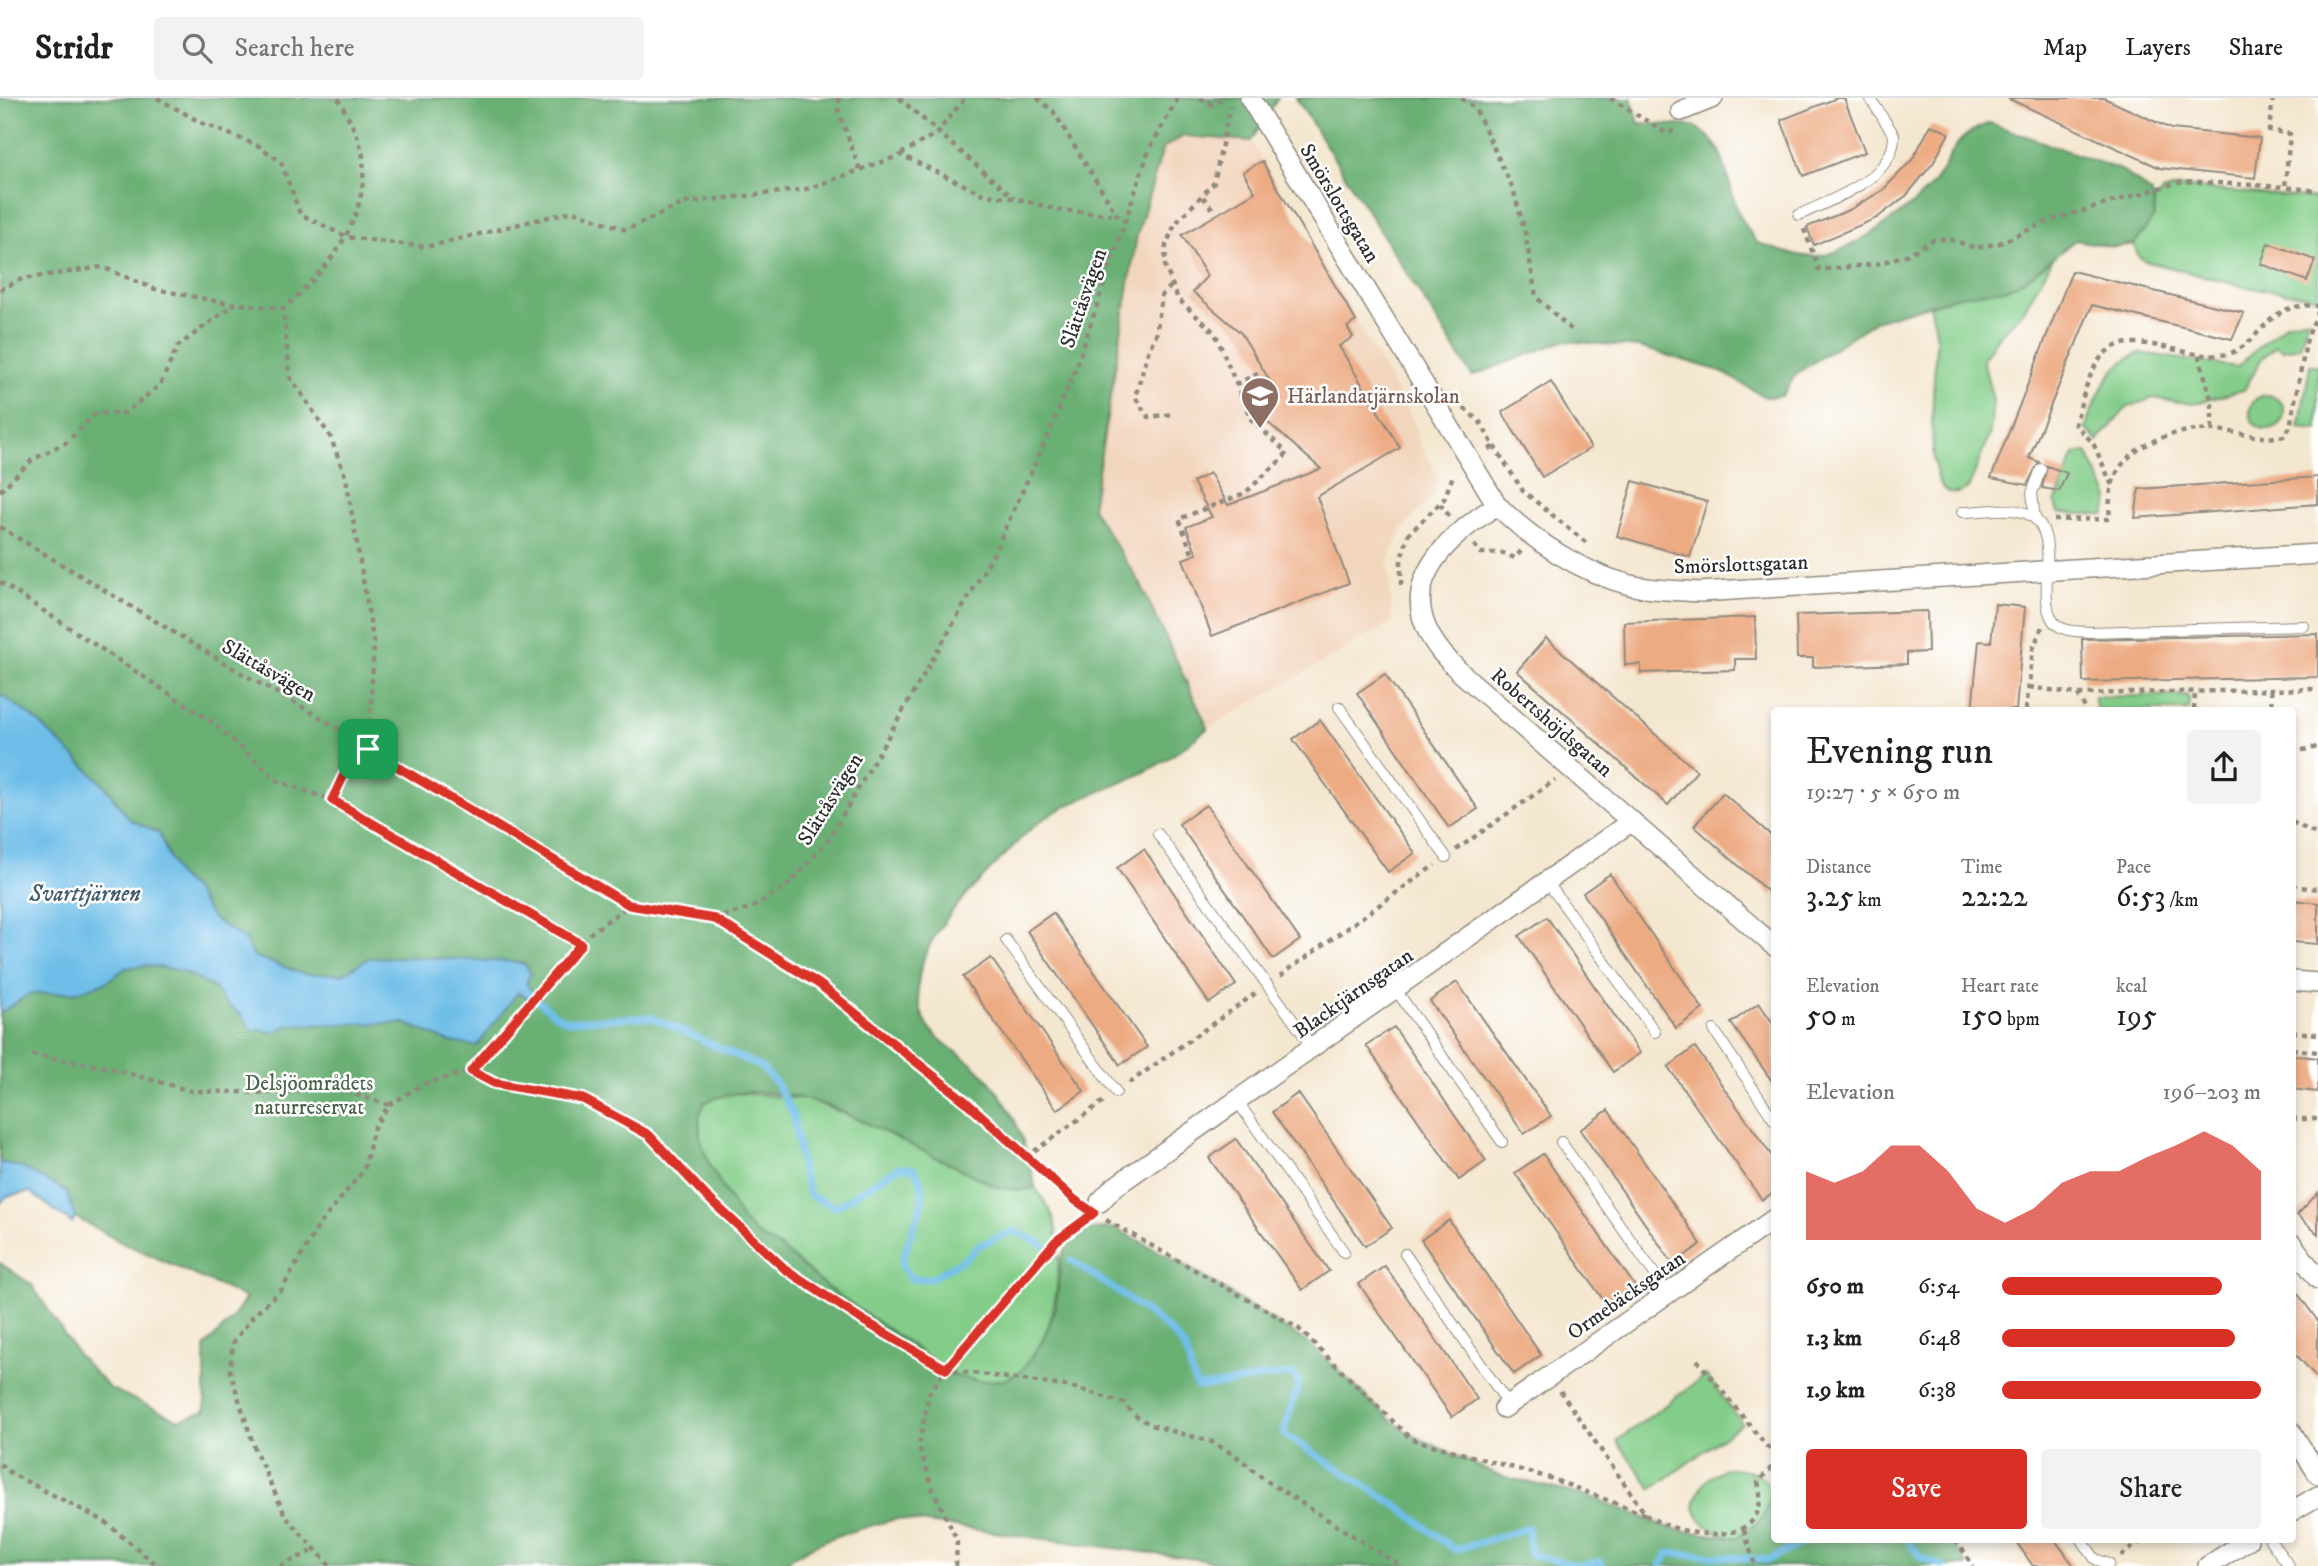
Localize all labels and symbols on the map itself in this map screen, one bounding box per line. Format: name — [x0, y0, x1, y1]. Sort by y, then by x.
street label: Smörslottsgatan — [1293, 139, 1385, 268]
street label: Slättåsvägen — [1055, 245, 1113, 352]
school or university icon: Härlandatjärnskolan — [1239, 375, 1281, 430]
place label: Härlandatjärnskolan — [1287, 384, 1460, 410]
street label: Smörslottsgatan — [1673, 550, 1809, 580]
street label: Slättåsvägen — [217, 634, 320, 708]
street label: Robertshöjdsgatan — [1485, 663, 1618, 783]
pin — [338, 719, 398, 779]
street label: Slättåsvägen — [792, 749, 869, 850]
water label: Svarttjärnen — [28, 880, 141, 909]
street label: Blacktjärnsgatan — [1289, 943, 1418, 1045]
park label: Delsjöområdets naturreservat — [245, 1071, 373, 1121]
street label: Ormebäcksgatan — [1563, 1246, 1691, 1346]

